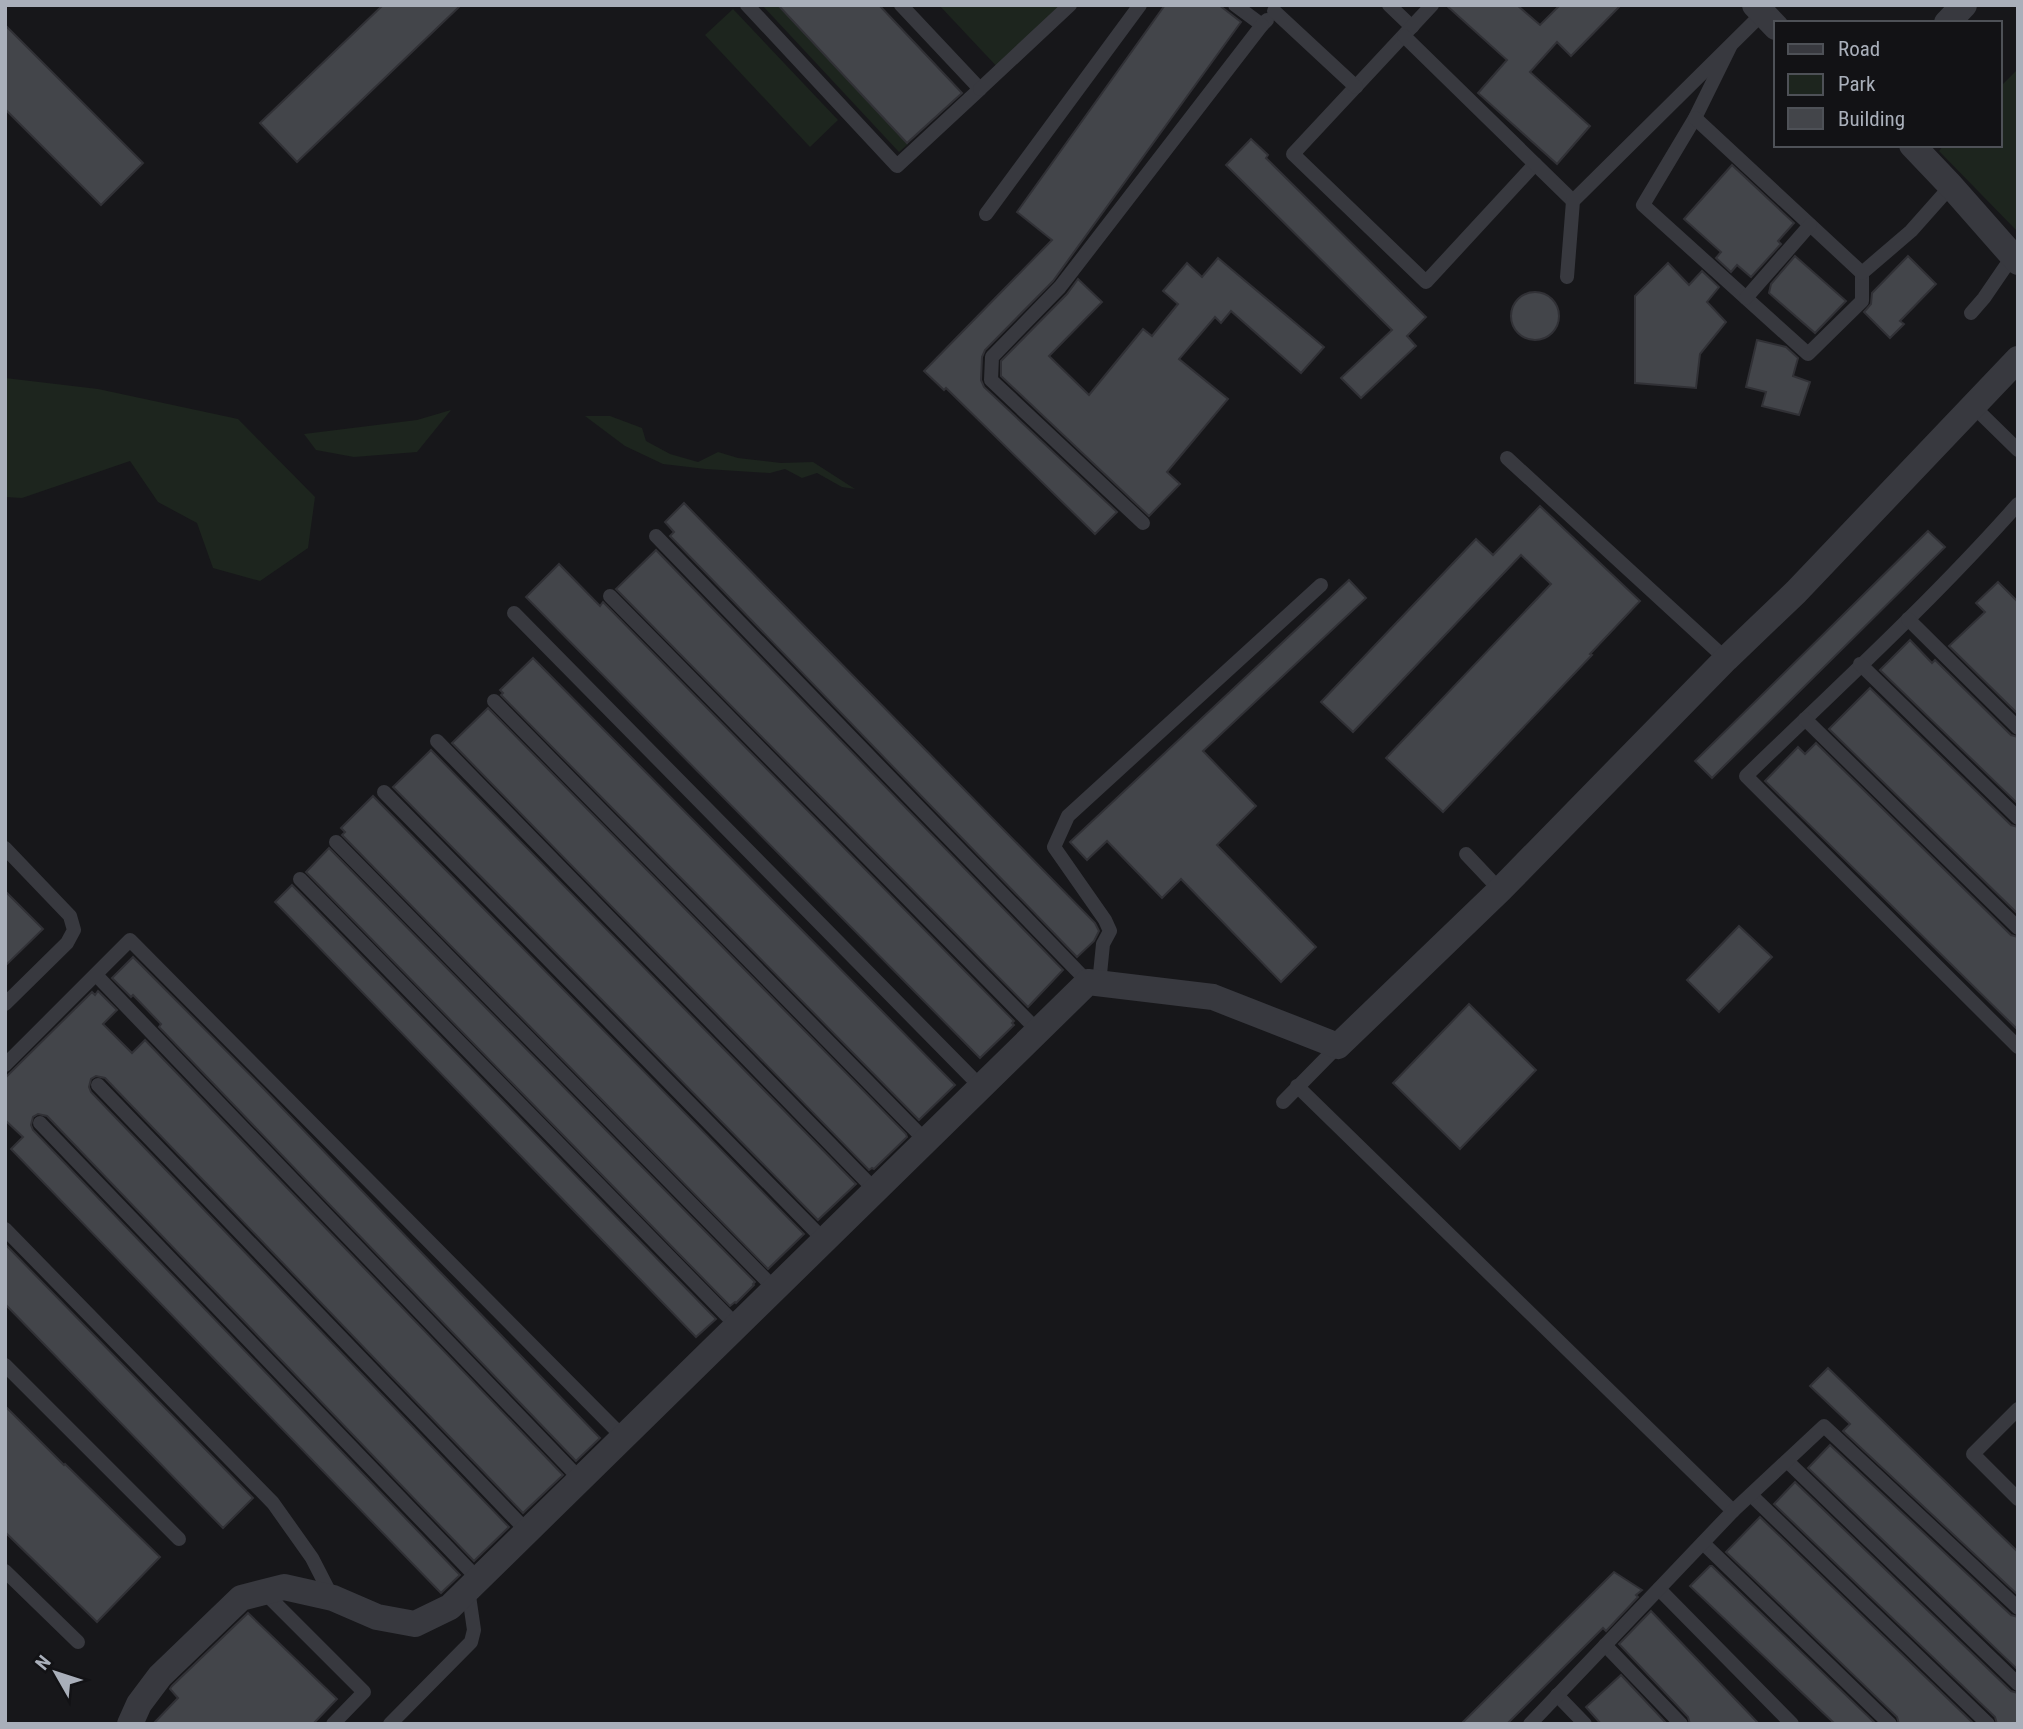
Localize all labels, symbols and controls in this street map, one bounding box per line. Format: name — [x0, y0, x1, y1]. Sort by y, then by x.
legend — [1774, 21, 2002, 147]
text: Road — [1838, 37, 1880, 61]
text: Park — [1838, 72, 1876, 96]
text: Building — [1838, 107, 1905, 131]
north arrow — [21, 1638, 91, 1708]
text: N — [31, 1651, 56, 1674]

